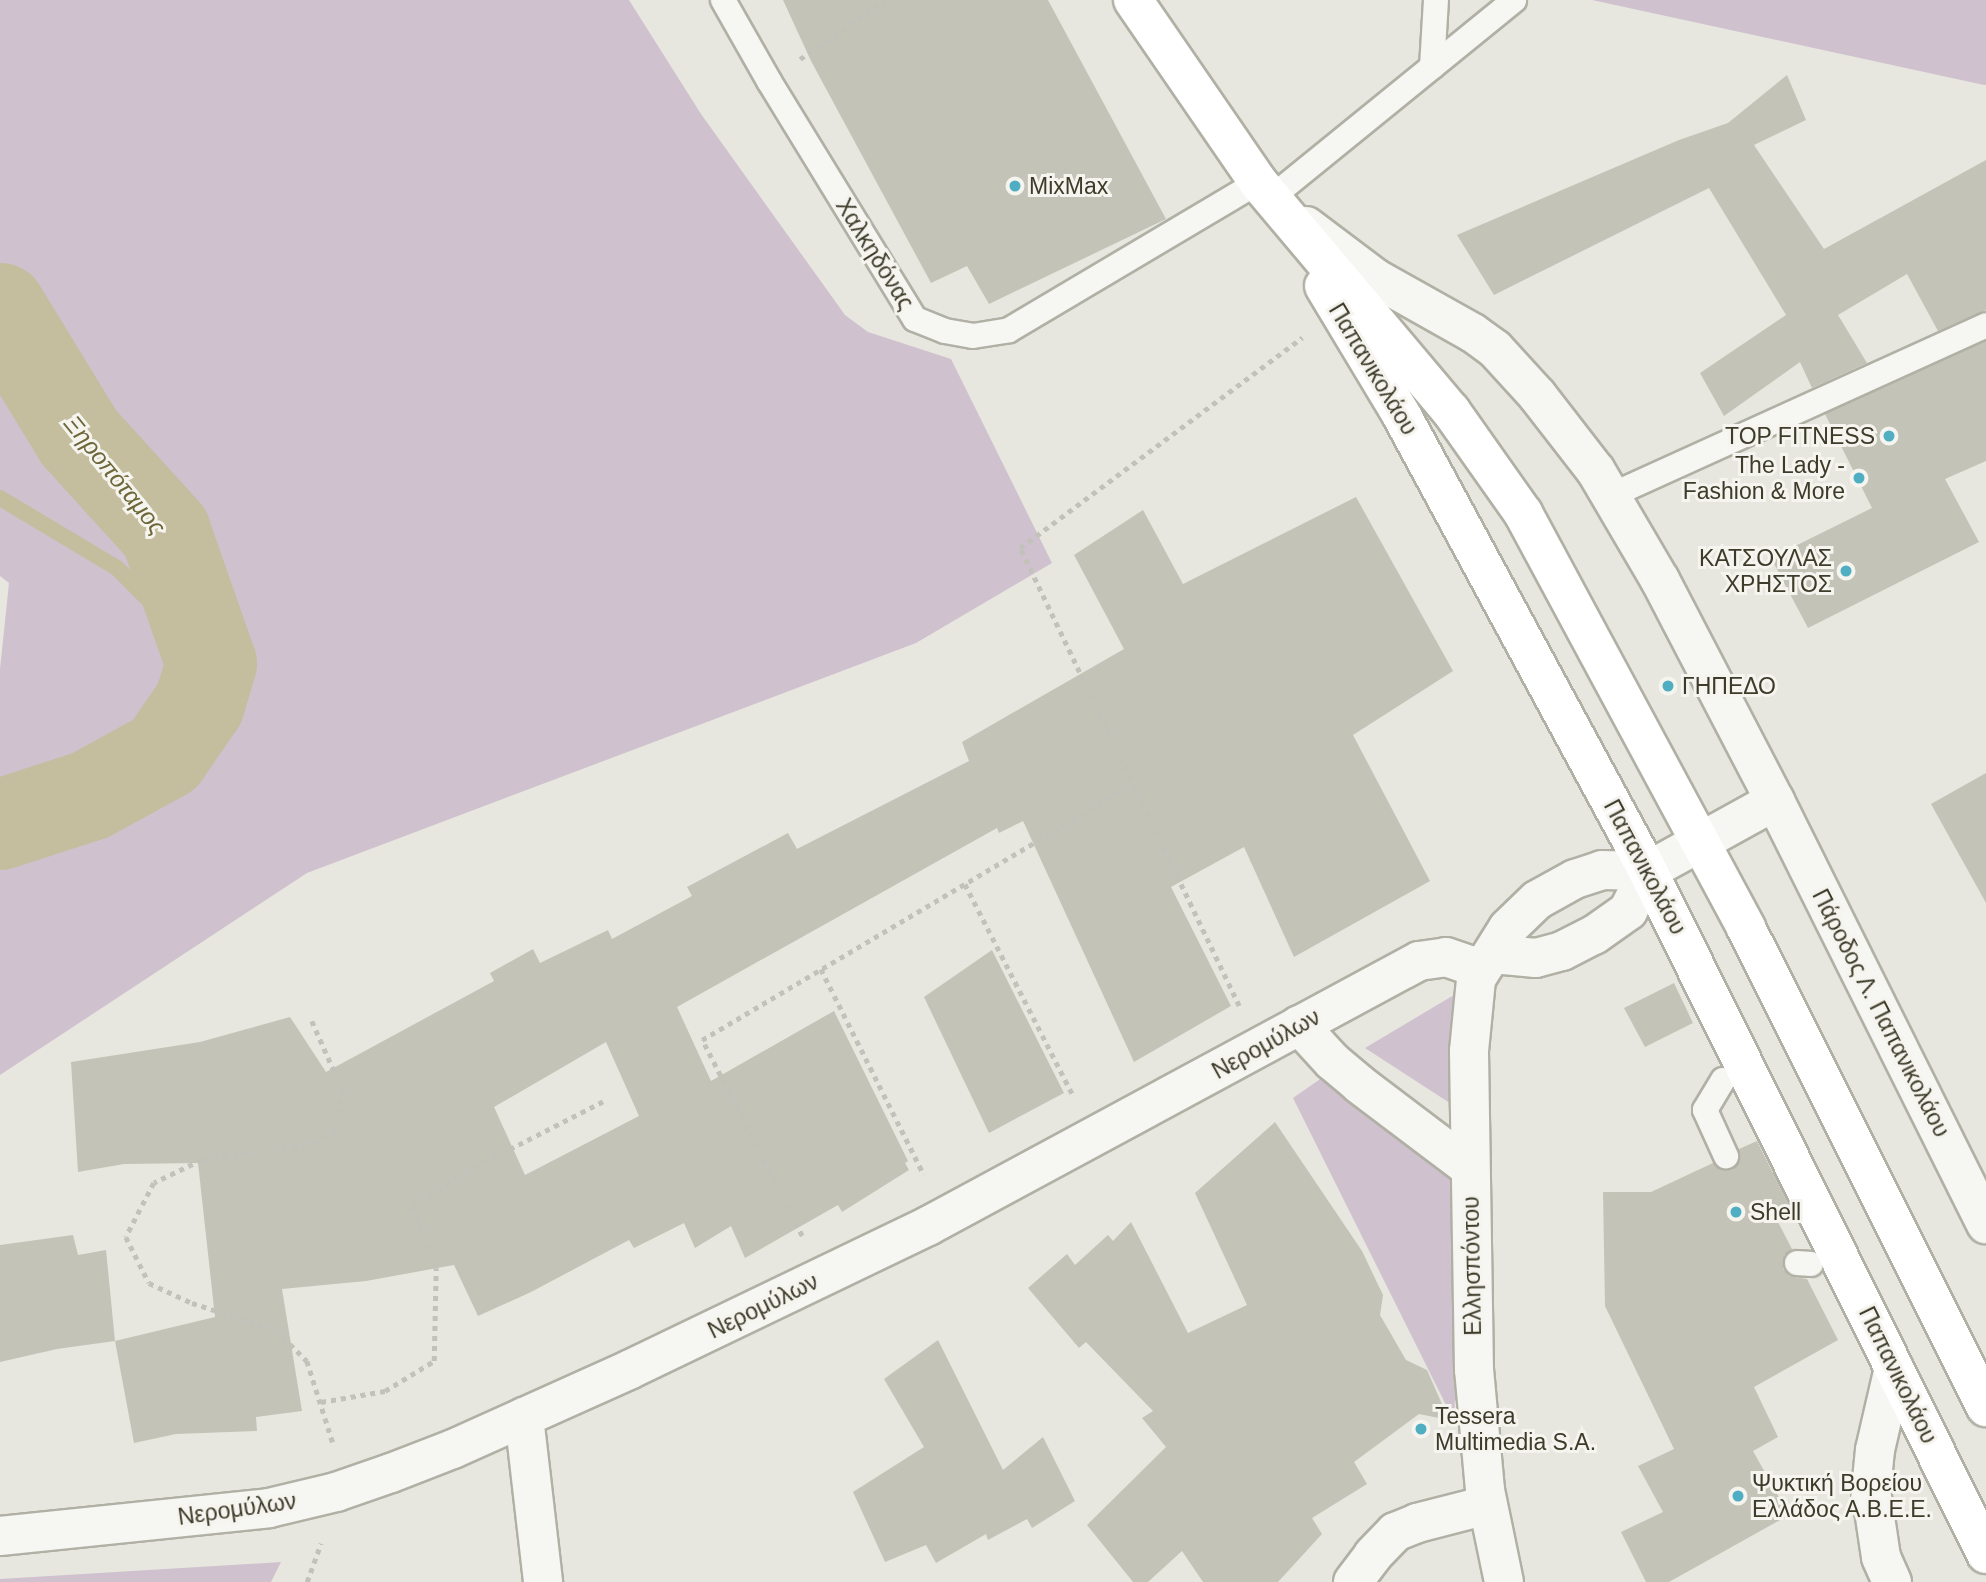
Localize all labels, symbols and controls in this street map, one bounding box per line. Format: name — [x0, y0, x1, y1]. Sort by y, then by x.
place label: MixMax — [1029, 172, 1108, 200]
marker: MixMax — [1007, 178, 1023, 194]
street label: Χαλκηδόνας — [830, 193, 920, 315]
street label: Παπανικολάου — [1323, 298, 1423, 440]
water label: Ξηροπόταμος — [58, 410, 172, 540]
place label: TOP FITNESS — [1725, 422, 1875, 450]
marker: TOP FITNESS — [1881, 428, 1897, 444]
place label: The Lady - Fashion & More — [1683, 451, 1845, 505]
marker: The Lady - Fashion & More — [1851, 470, 1867, 486]
place label: ΚΑΤΣΟΥΛΑΣ ΧΡΗΣΤΟΣ — [1699, 544, 1832, 598]
marker: ΚΑΤΣΟΥΛΑΣ ΧΡΗΣΤΟΣ — [1838, 563, 1854, 579]
place label: ΓΗΠΕΔΟ — [1682, 672, 1776, 700]
marker: ΓΗΠΕΔΟ — [1660, 678, 1676, 694]
street label: Παπανικολάου — [1598, 795, 1692, 939]
street label: Πάροδος Λ. Παπανικολάου — [1806, 884, 1956, 1142]
street label: Νερομύλων — [1207, 1003, 1325, 1085]
street label: Ελλησπόντου — [1457, 1196, 1487, 1336]
place label: Shell — [1750, 1198, 1801, 1226]
marker: Shell — [1728, 1204, 1744, 1220]
street label: Νερομύλων — [703, 1267, 823, 1345]
street label: Παπανικολάου — [1853, 1302, 1943, 1448]
place label: Tessera Multimedia S.A. — [1435, 1402, 1596, 1456]
marker: Tessera Multimedia S.A. — [1413, 1421, 1429, 1437]
place label: Ψυκτική Βορείου Ελλάδος Α.Β.Ε.Ε. — [1752, 1469, 1933, 1523]
street label: Νερομύλων — [176, 1487, 298, 1531]
marker: Ψυκτική Βορείου Ελλάδος Α.Β.Ε.Ε. — [1730, 1488, 1746, 1504]

